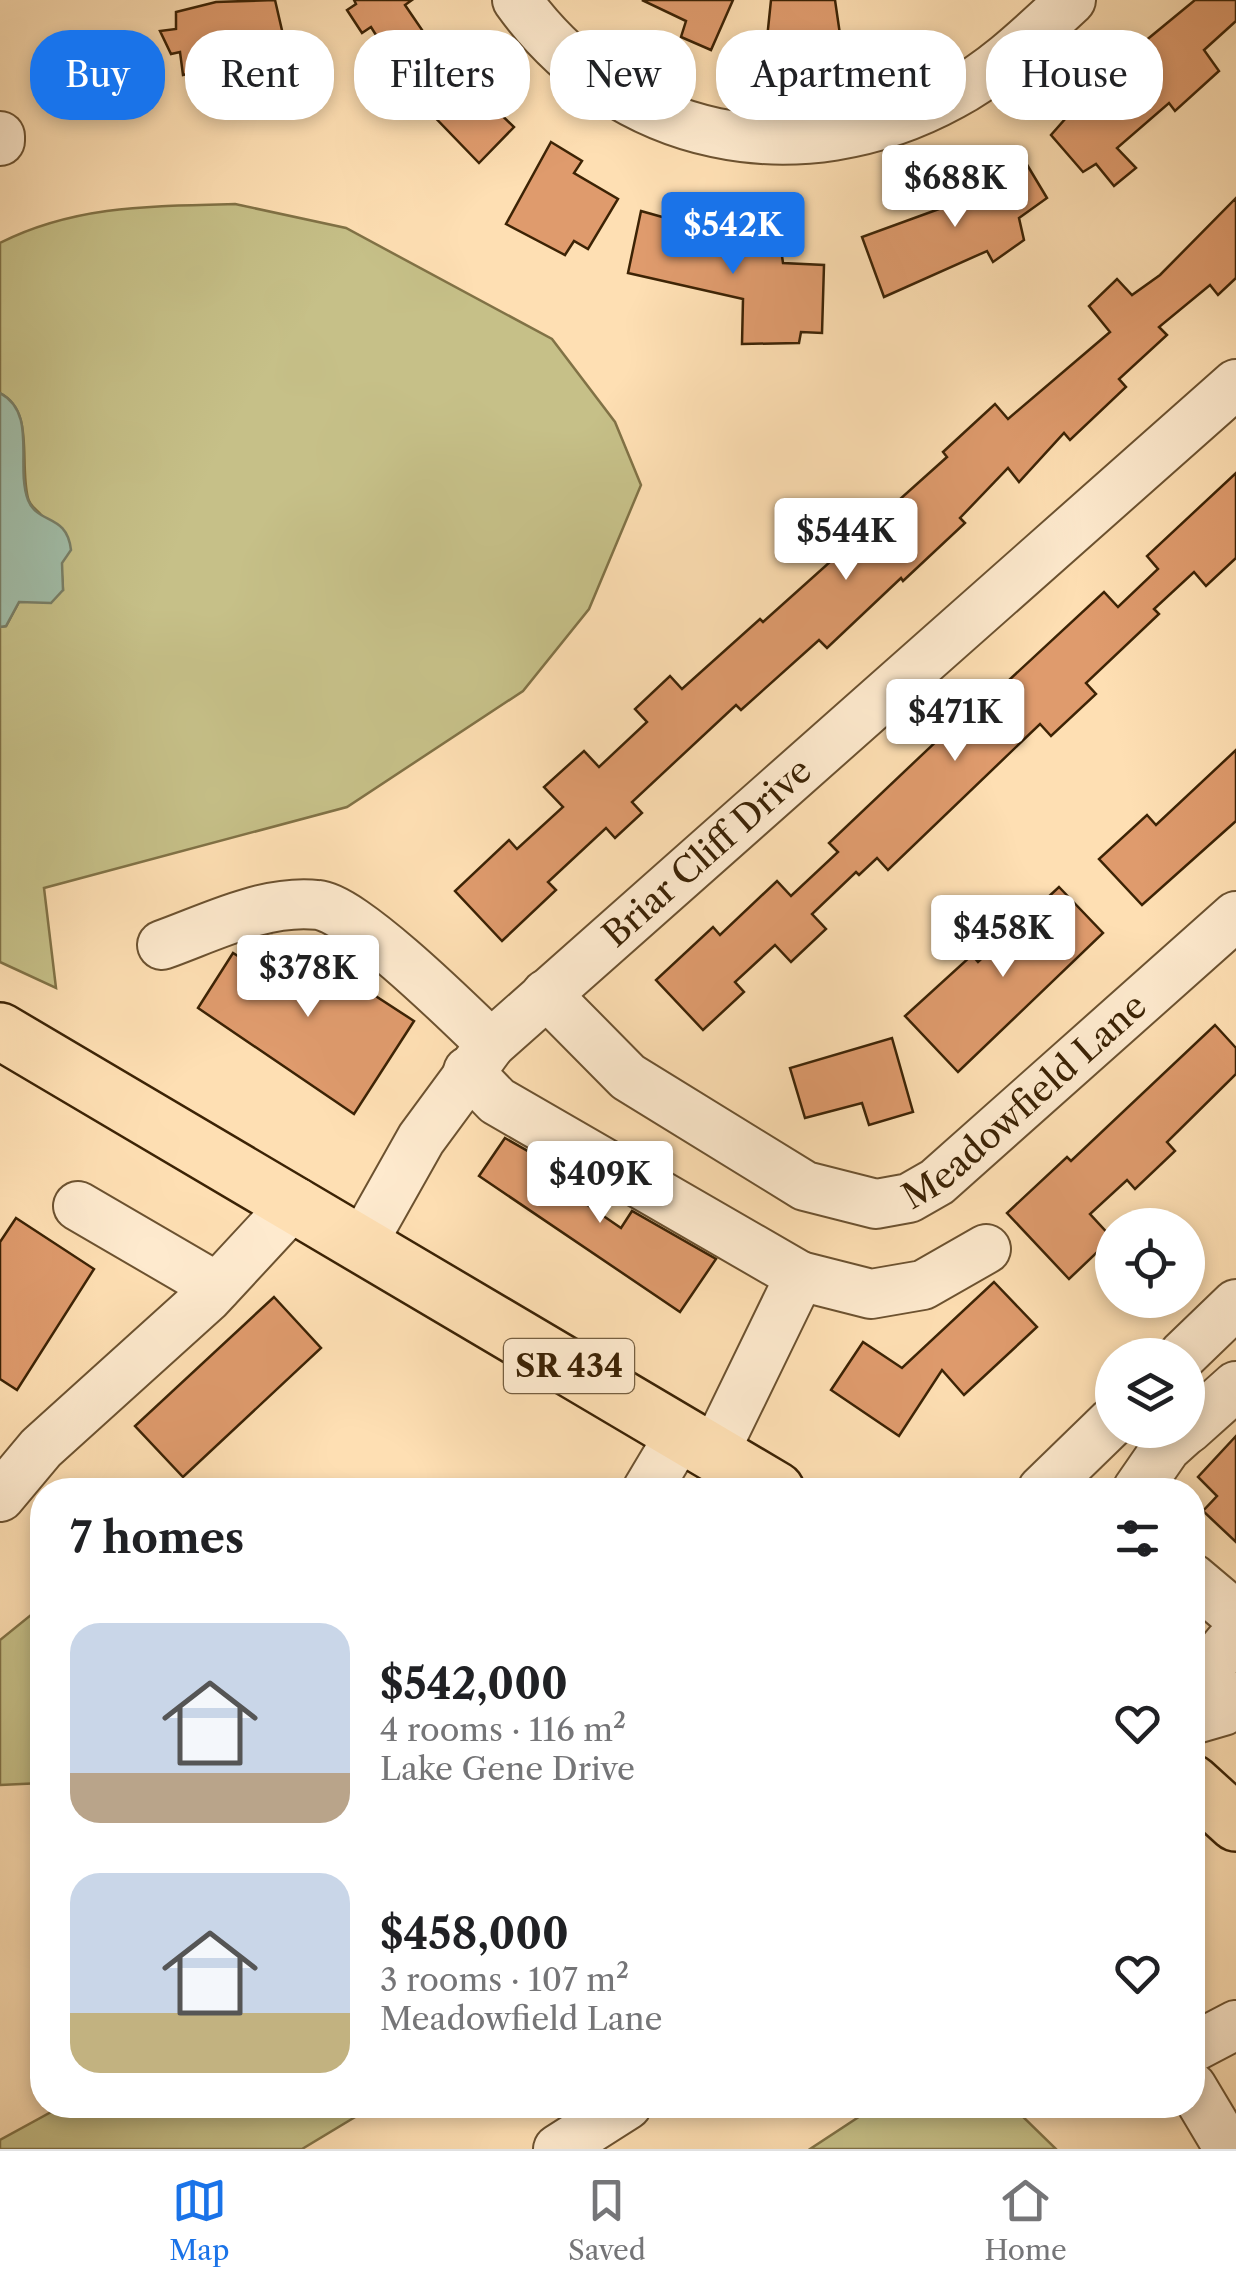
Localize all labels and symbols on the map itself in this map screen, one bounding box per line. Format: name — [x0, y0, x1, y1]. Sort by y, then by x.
pin: $688K — [885, 145, 1025, 230]
pin: $542K — [663, 192, 803, 277]
pin: $544K — [776, 498, 916, 583]
pin: $471K — [885, 679, 1025, 764]
street label: Briar Cliff Drive — [594, 748, 820, 956]
pin: $458K — [933, 895, 1073, 980]
pin: $378K — [238, 935, 378, 1020]
street label: Meadowfield Lane — [895, 984, 1155, 1218]
pin: $409K — [530, 1141, 670, 1226]
road number: SR 434 — [504, 1339, 634, 1393]

